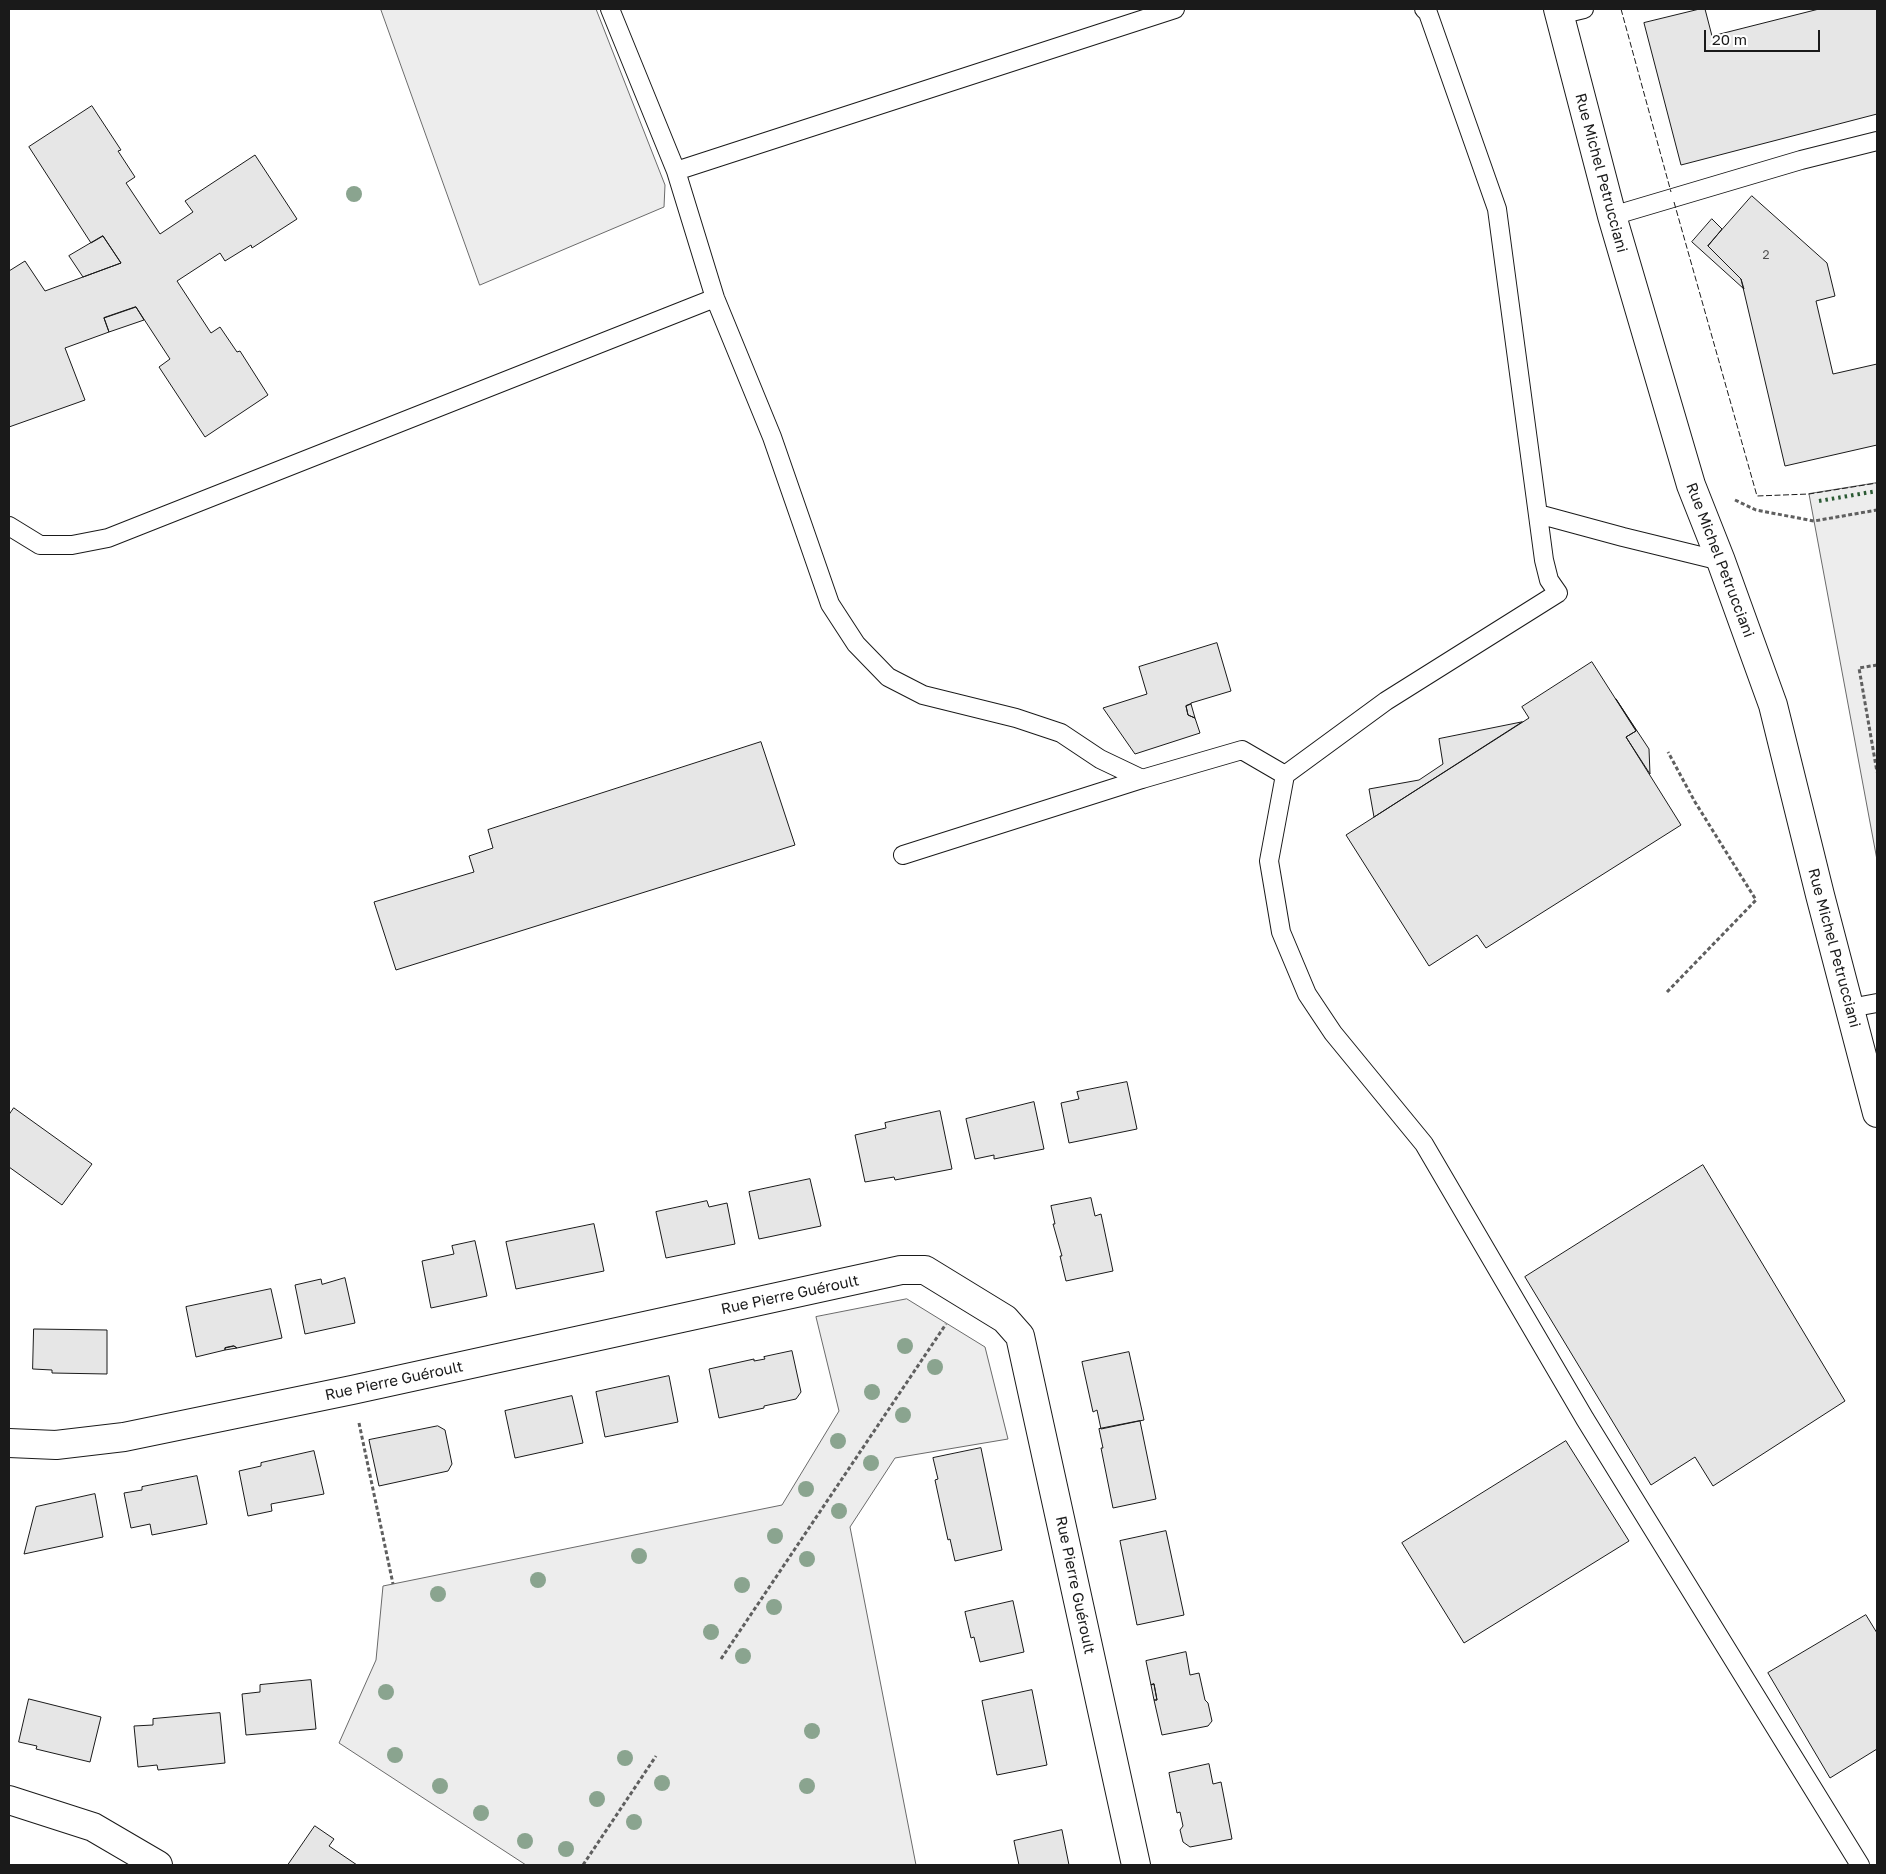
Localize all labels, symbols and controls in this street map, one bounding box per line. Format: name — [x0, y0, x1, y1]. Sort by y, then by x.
scale bar — [1706, 20, 1822, 52]
text: 20 m — [1712, 30, 1747, 48]
street label: Rue Michel Petrucciani — [1571, 91, 1631, 255]
house number: 2 — [1763, 248, 1769, 262]
street label: Rue Michel Petrucciani — [1682, 480, 1758, 640]
street label: Rue Michel Petrucciani — [1804, 866, 1864, 1030]
street label: Rue Pierre Guéroult — [719, 1272, 861, 1318]
street label: Rue Pierre Guéroult — [323, 1358, 465, 1404]
street label: Rue Pierre Guéroult — [1052, 1514, 1098, 1656]

